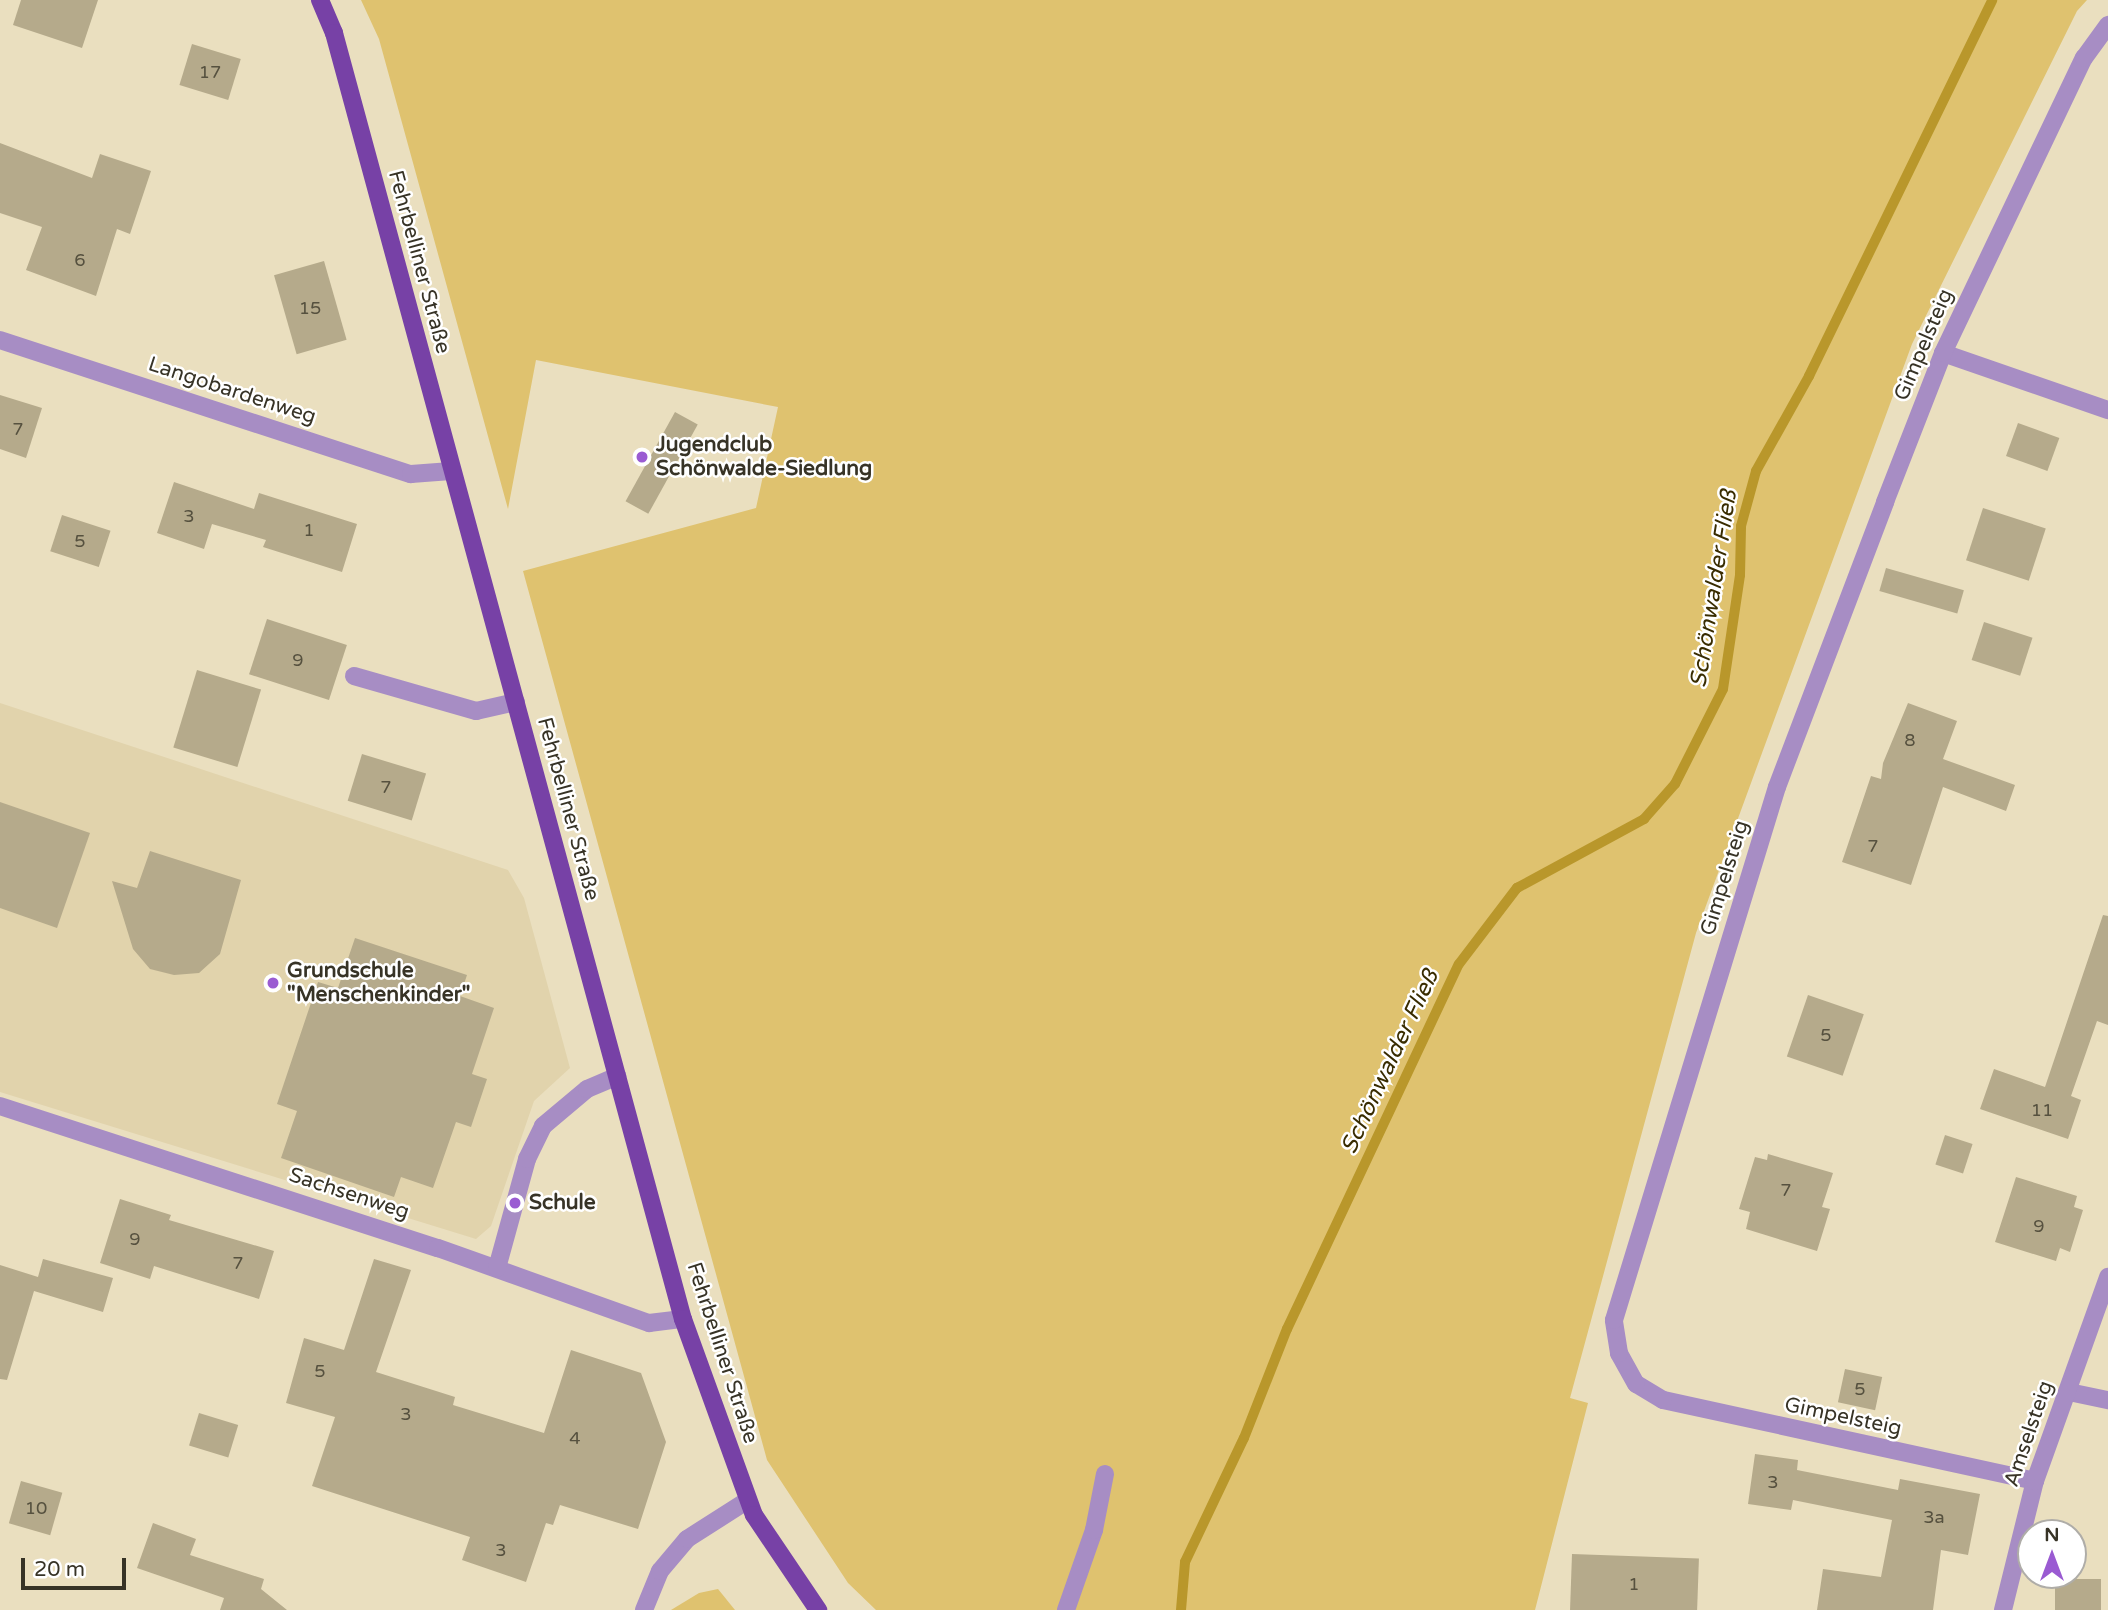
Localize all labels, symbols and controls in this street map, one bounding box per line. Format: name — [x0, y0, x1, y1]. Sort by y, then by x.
house number: 17 — [199, 61, 221, 83]
street label: Fehrbelliner Straße — [382, 168, 456, 356]
house number: 6 — [74, 249, 86, 271]
street label: Gimpelsteig — [1889, 285, 1959, 405]
house number: 15 — [299, 297, 321, 319]
street label: Langobardenweg — [145, 352, 319, 430]
house number: 7 — [12, 418, 24, 440]
place label: Jugendclub Schönwalde-Siedlung — [656, 432, 872, 482]
marker: Jugendclub Schönwalde-Siedlung — [634, 449, 650, 465]
water label: Schönwalder Fließ — [1685, 488, 1743, 690]
house number: 3 — [183, 505, 195, 527]
house number: 1 — [303, 519, 315, 541]
house number: 5 — [74, 530, 86, 552]
house number: 9 — [292, 649, 304, 671]
street label: Fehrbelliner Straße — [531, 715, 605, 903]
house number: 8 — [1904, 729, 1916, 751]
house number: 7 — [380, 776, 392, 798]
street label: Gimpelsteig — [1696, 817, 1754, 939]
house number: 7 — [1867, 835, 1879, 857]
place label: Grundschule "Menschenkinder" — [287, 958, 470, 1008]
water label: Schönwalder Fließ — [1335, 966, 1445, 1158]
marker: Grundschule "Menschenkinder" — [265, 975, 281, 991]
house number: 5 — [1820, 1024, 1832, 1046]
house number: 11 — [2031, 1099, 2053, 1121]
street label: Sachsenweg — [286, 1163, 412, 1225]
house number: 7 — [1780, 1179, 1792, 1201]
place label: Schule — [529, 1190, 596, 1216]
marker: Schule — [507, 1195, 523, 1211]
house number: 9 — [2033, 1215, 2045, 1237]
house number: 9 — [129, 1228, 141, 1250]
house number: 7 — [232, 1252, 244, 1274]
street label: Fehrbelliner Straße — [681, 1259, 763, 1447]
house number: 5 — [314, 1360, 326, 1382]
house number: 5 — [1854, 1378, 1866, 1400]
street label: Amselsteig — [1999, 1378, 2059, 1490]
street label: Gimpelsteig — [1782, 1392, 1904, 1442]
house number: 3 — [400, 1403, 412, 1425]
house number: 4 — [569, 1427, 581, 1449]
house number: 3 — [1767, 1471, 1779, 1493]
house number: 10 — [25, 1497, 47, 1519]
house number: 3a — [1923, 1506, 1945, 1528]
north arrow — [2017, 1519, 2087, 1589]
text: N — [2044, 1524, 2060, 1546]
house number: 3 — [495, 1539, 507, 1561]
scale bar — [24, 1544, 130, 1588]
text: 20 m — [34, 1557, 85, 1582]
house number: 1 — [1628, 1573, 1640, 1595]

